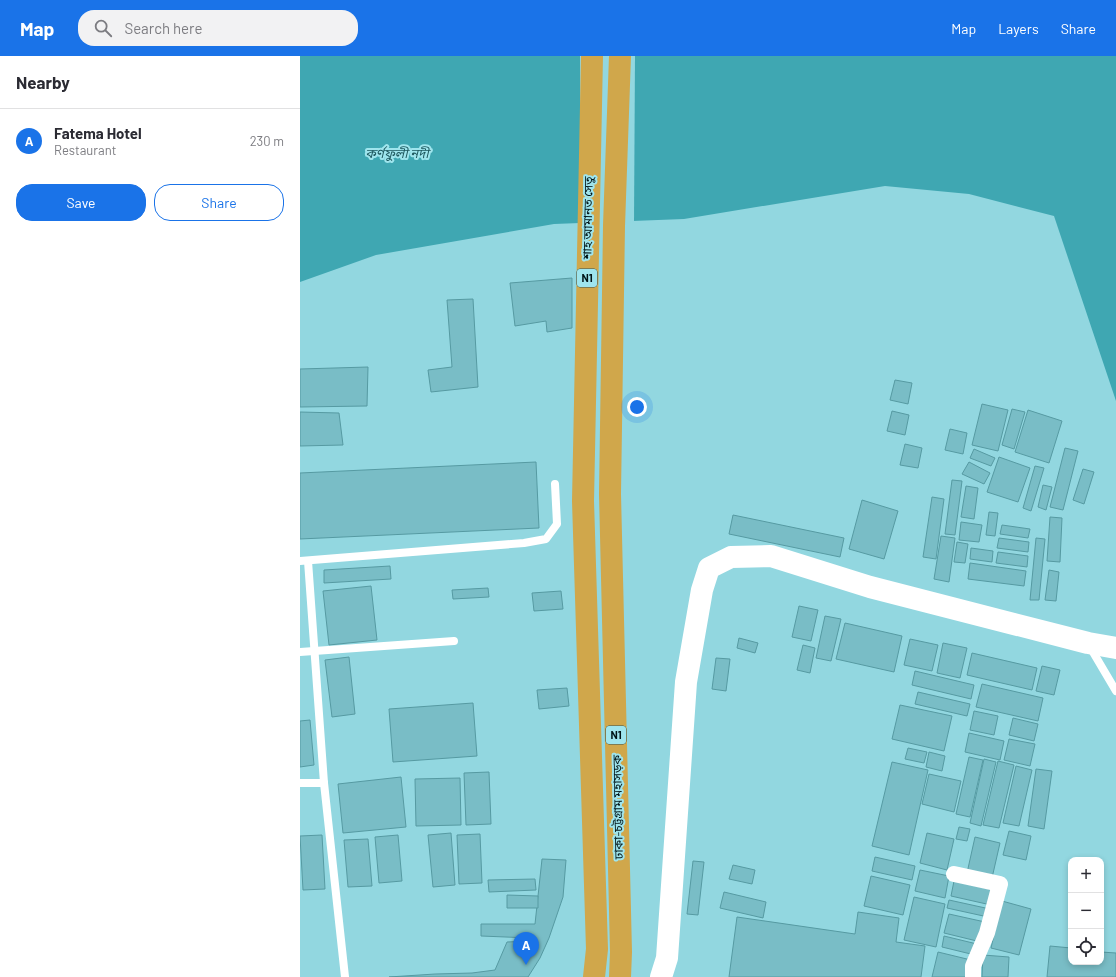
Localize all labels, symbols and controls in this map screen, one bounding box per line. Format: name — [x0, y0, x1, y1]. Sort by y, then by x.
search box — [78, 10, 358, 46]
text: Map — [20, 17, 54, 40]
icon: search — [92, 17, 114, 39]
text: Search here — [124, 19, 202, 37]
text: Map — [951, 20, 976, 37]
text: Layers — [998, 20, 1039, 37]
text: Share — [1061, 20, 1096, 37]
text: Nearby — [16, 72, 70, 92]
text: Fatema Hotel — [54, 124, 142, 142]
text: A — [25, 133, 33, 149]
text: 230 m — [250, 133, 284, 149]
text: Restaurant — [54, 142, 116, 158]
water label: কর্ণফুলী নদী — [365, 145, 431, 161]
street label: শাহ আমানত সেতু — [579, 176, 597, 261]
button: Save — [16, 184, 146, 221]
button: Share — [154, 184, 284, 221]
road number: N1 — [577, 269, 597, 287]
your location — [627, 397, 647, 417]
road number: N1 — [606, 726, 626, 744]
street label: ঢাকা-চট্টগ্রাম মহাসড়ক — [609, 754, 626, 860]
map controls — [1068, 857, 1104, 965]
button: + — [1068, 857, 1104, 893]
button: − — [1068, 893, 1104, 929]
button: locate — [1068, 929, 1104, 965]
pin: A — [513, 932, 539, 965]

